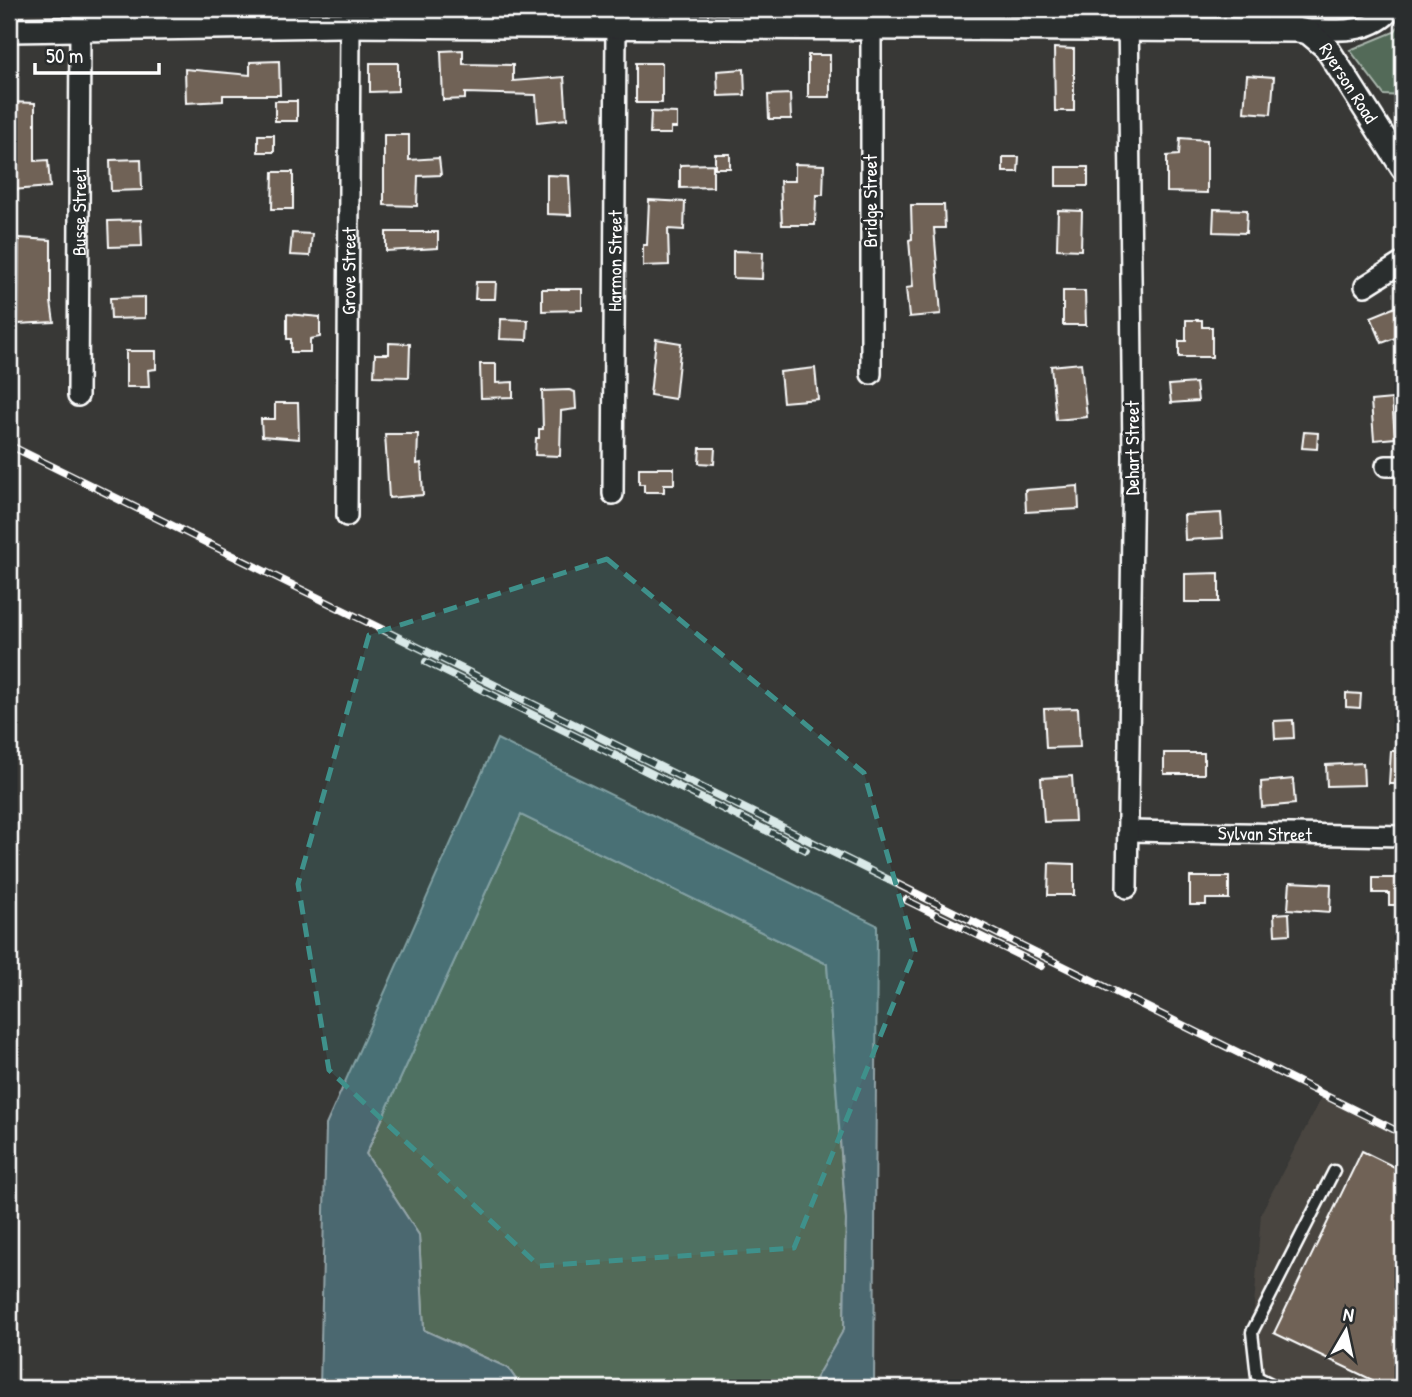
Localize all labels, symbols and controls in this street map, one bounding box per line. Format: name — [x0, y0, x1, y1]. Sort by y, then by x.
scale bar — [35, 32, 159, 76]
street label: Ryerson Road — [1313, 37, 1384, 128]
text: 50 m — [46, 41, 83, 70]
street label: Bridge Street — [857, 154, 883, 248]
street label: Busse Street — [66, 167, 92, 256]
street label: Harmon Street — [601, 210, 628, 312]
street label: Grove Street — [335, 226, 362, 315]
street label: Dehart Street — [1119, 400, 1145, 495]
street label: Sylvan Street — [1218, 820, 1313, 847]
north arrow — [1310, 1296, 1380, 1366]
text: N — [1342, 1301, 1356, 1328]

